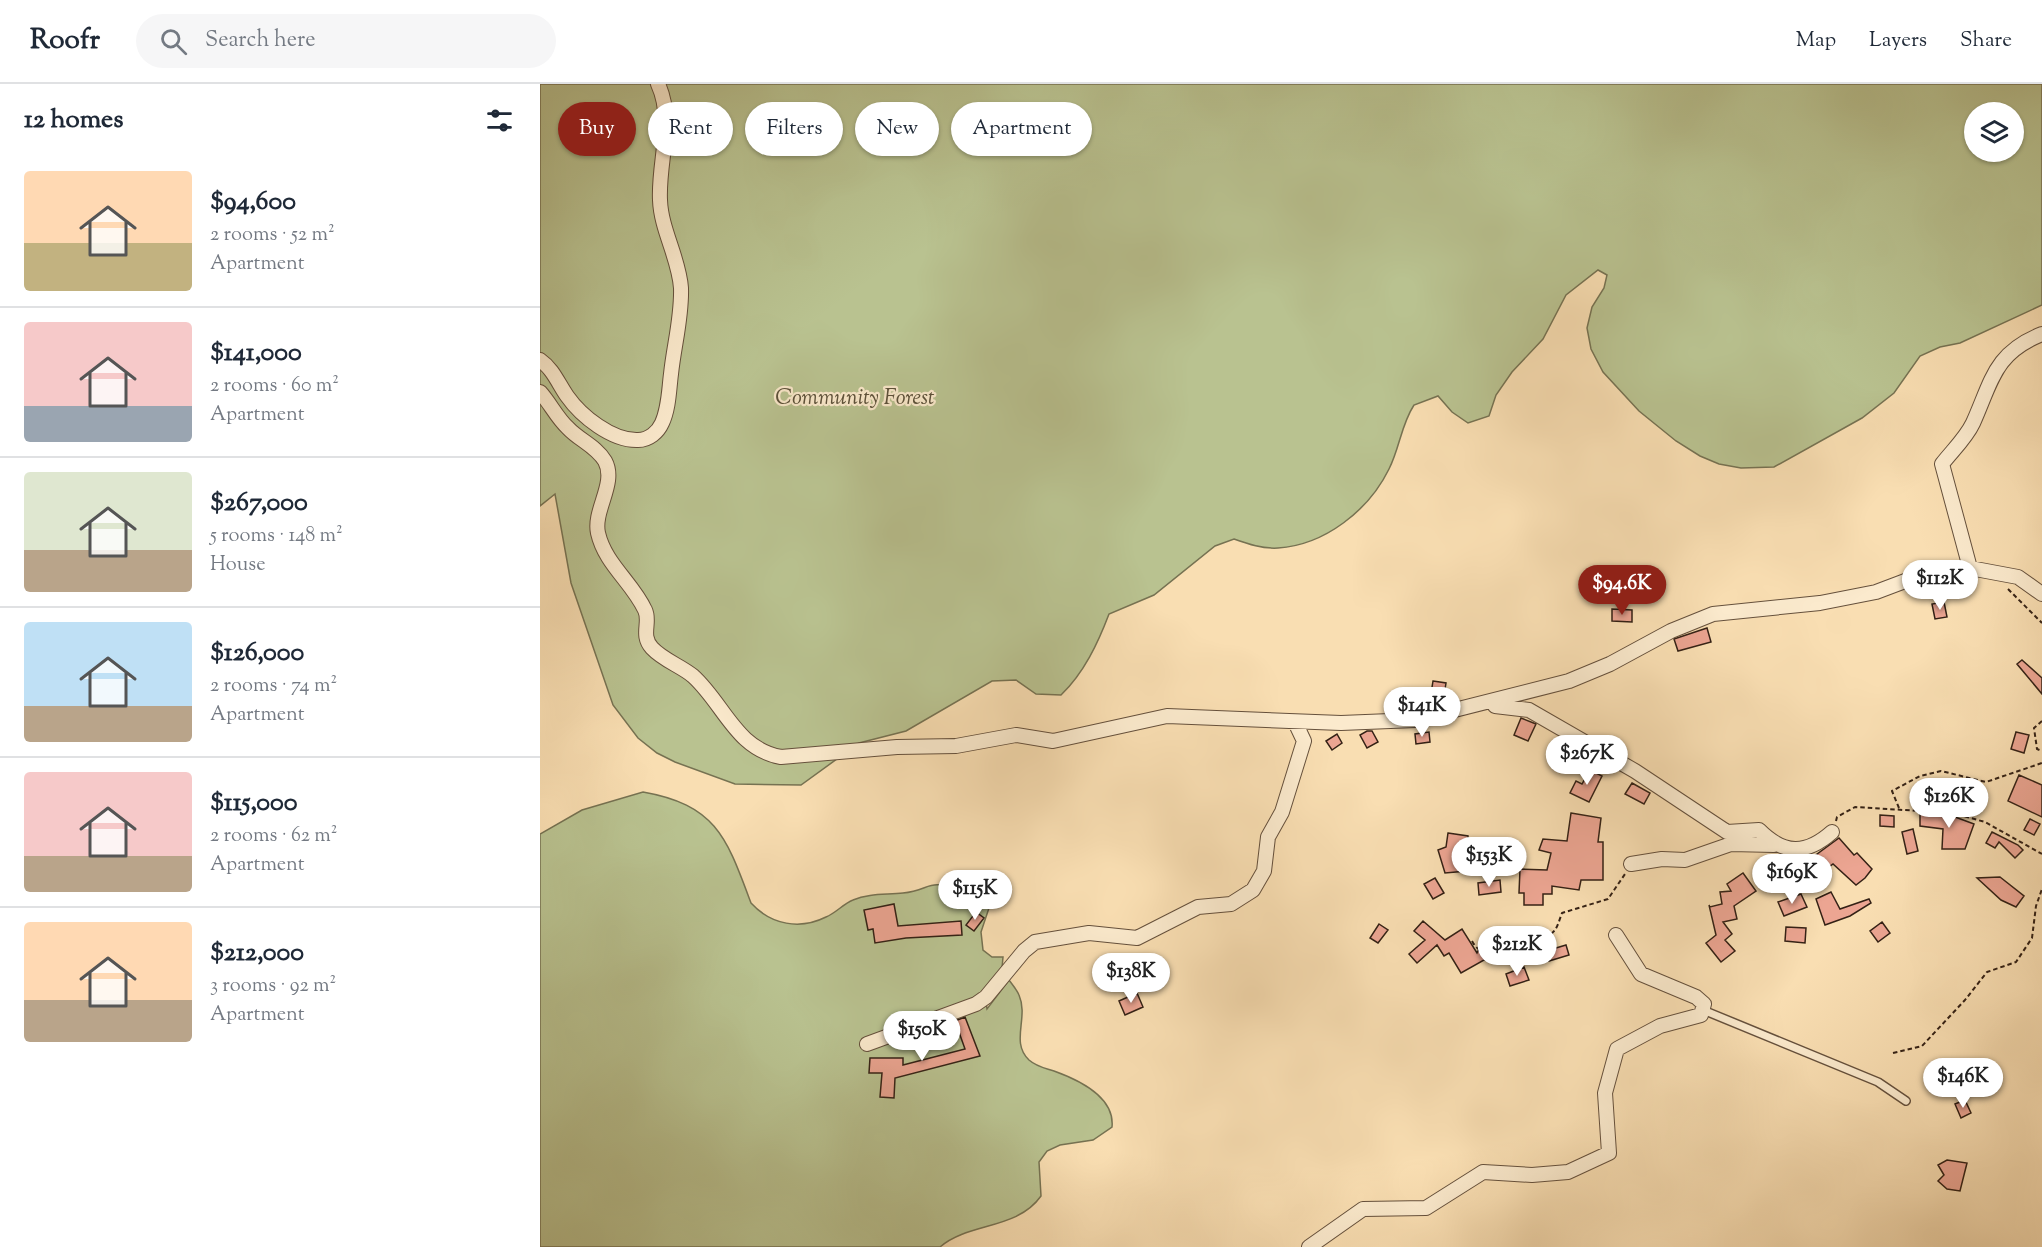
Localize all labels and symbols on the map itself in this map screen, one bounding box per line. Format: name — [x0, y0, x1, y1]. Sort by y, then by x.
park label: Community Forest — [775, 383, 935, 415]
pin: $112K — [1898, 560, 1982, 611]
pin: $94.6K — [1573, 565, 1671, 616]
pin: $141K — [1380, 687, 1464, 738]
pin: $267K — [1545, 735, 1629, 786]
pin: $126K — [1907, 778, 1991, 829]
pin: $153K — [1447, 837, 1531, 888]
pin: $169K — [1750, 854, 1834, 905]
pin: $115K — [933, 870, 1017, 921]
pin: $212K — [1475, 926, 1559, 977]
pin: $138K — [1089, 953, 1173, 1004]
pin: $150K — [880, 1011, 964, 1062]
pin: $146K — [1921, 1058, 2005, 1109]

